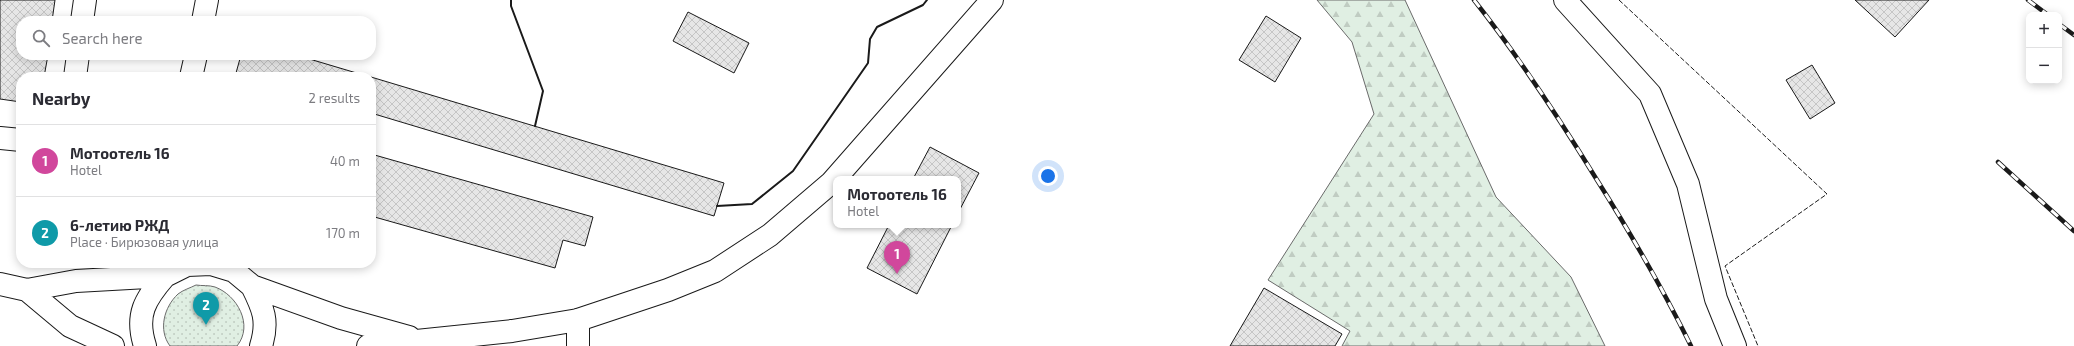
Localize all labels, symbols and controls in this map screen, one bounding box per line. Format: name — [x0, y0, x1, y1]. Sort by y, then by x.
map controls — [2026, 12, 2062, 84]
button: + — [2026, 12, 2062, 48]
search box — [16, 16, 376, 60]
icon: search — [30, 27, 52, 49]
text: Search here — [62, 29, 143, 47]
button: − — [2026, 48, 2062, 84]
text: Nearby — [32, 88, 90, 108]
text: 2 results — [308, 90, 360, 106]
text: Мотоотель 16 — [70, 144, 170, 162]
text: 1 — [42, 153, 48, 169]
text: 40 m — [330, 153, 360, 169]
text: Hotel — [70, 162, 102, 178]
your location — [1038, 166, 1058, 186]
popup — [833, 176, 961, 228]
text: Мотоотель 16 — [847, 185, 947, 203]
text: Hotel — [847, 203, 879, 219]
text: 6-летию РЖД — [70, 216, 169, 234]
text: 2 — [41, 225, 49, 241]
text: 170 m — [326, 225, 360, 241]
text: Place · Бирюзовая улица — [70, 234, 219, 250]
pin: 1 — [884, 241, 910, 274]
pin: 2 — [193, 292, 219, 325]

